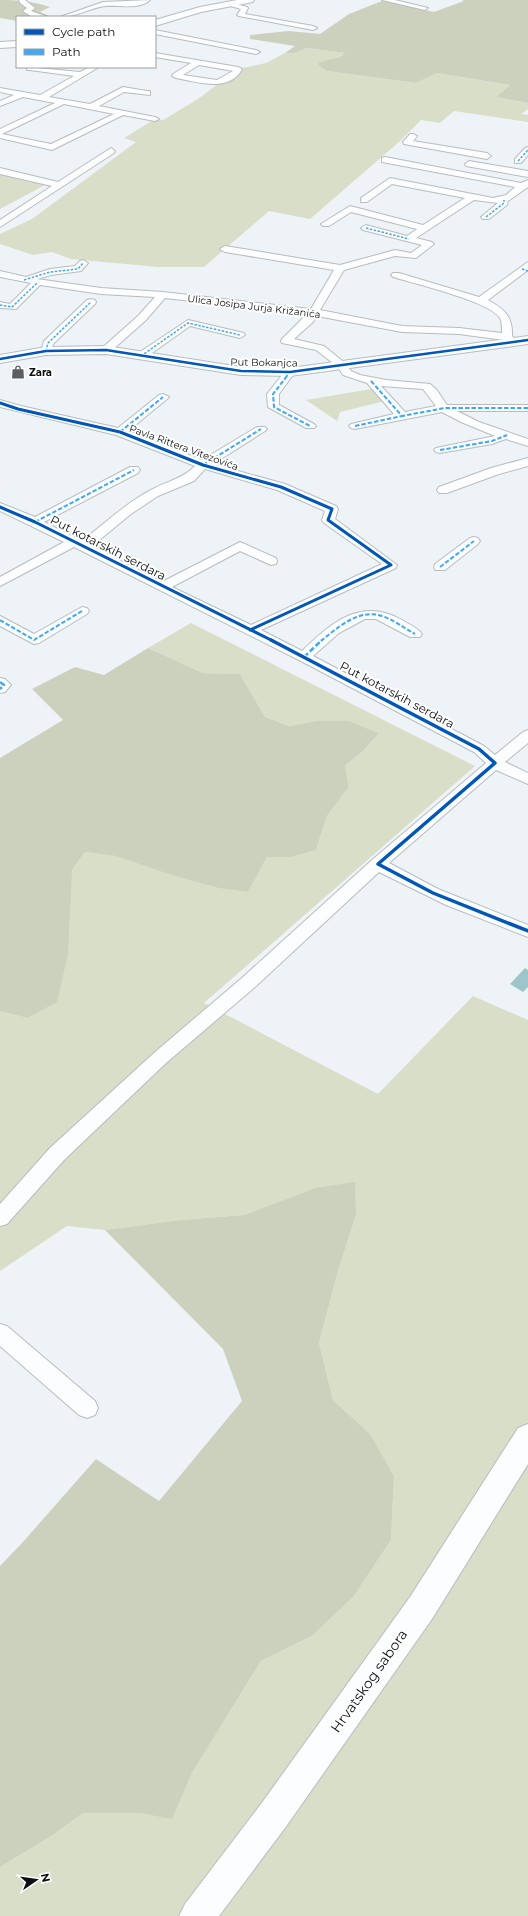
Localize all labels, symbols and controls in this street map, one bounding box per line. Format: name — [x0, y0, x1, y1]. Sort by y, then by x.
legend — [16, 16, 156, 68]
text: Cycle path — [52, 24, 115, 39]
text: Path — [52, 44, 81, 59]
street label: Ulica Josipa Jurja Križanića — [187, 292, 321, 321]
street label: Put Bokanjca — [230, 355, 298, 370]
shop icon: Zara — [10, 364, 26, 380]
place label: Zara — [29, 366, 52, 379]
street label: Pavla Rittera Vitezovića — [127, 422, 240, 473]
street label: Put kotarskih serdara — [48, 512, 168, 583]
street label: Put kotarskih serdara — [337, 658, 457, 731]
street label: Hrvatskog sabora — [327, 1626, 411, 1736]
north arrow — [16, 1860, 56, 1900]
text: N — [38, 1872, 54, 1884]

